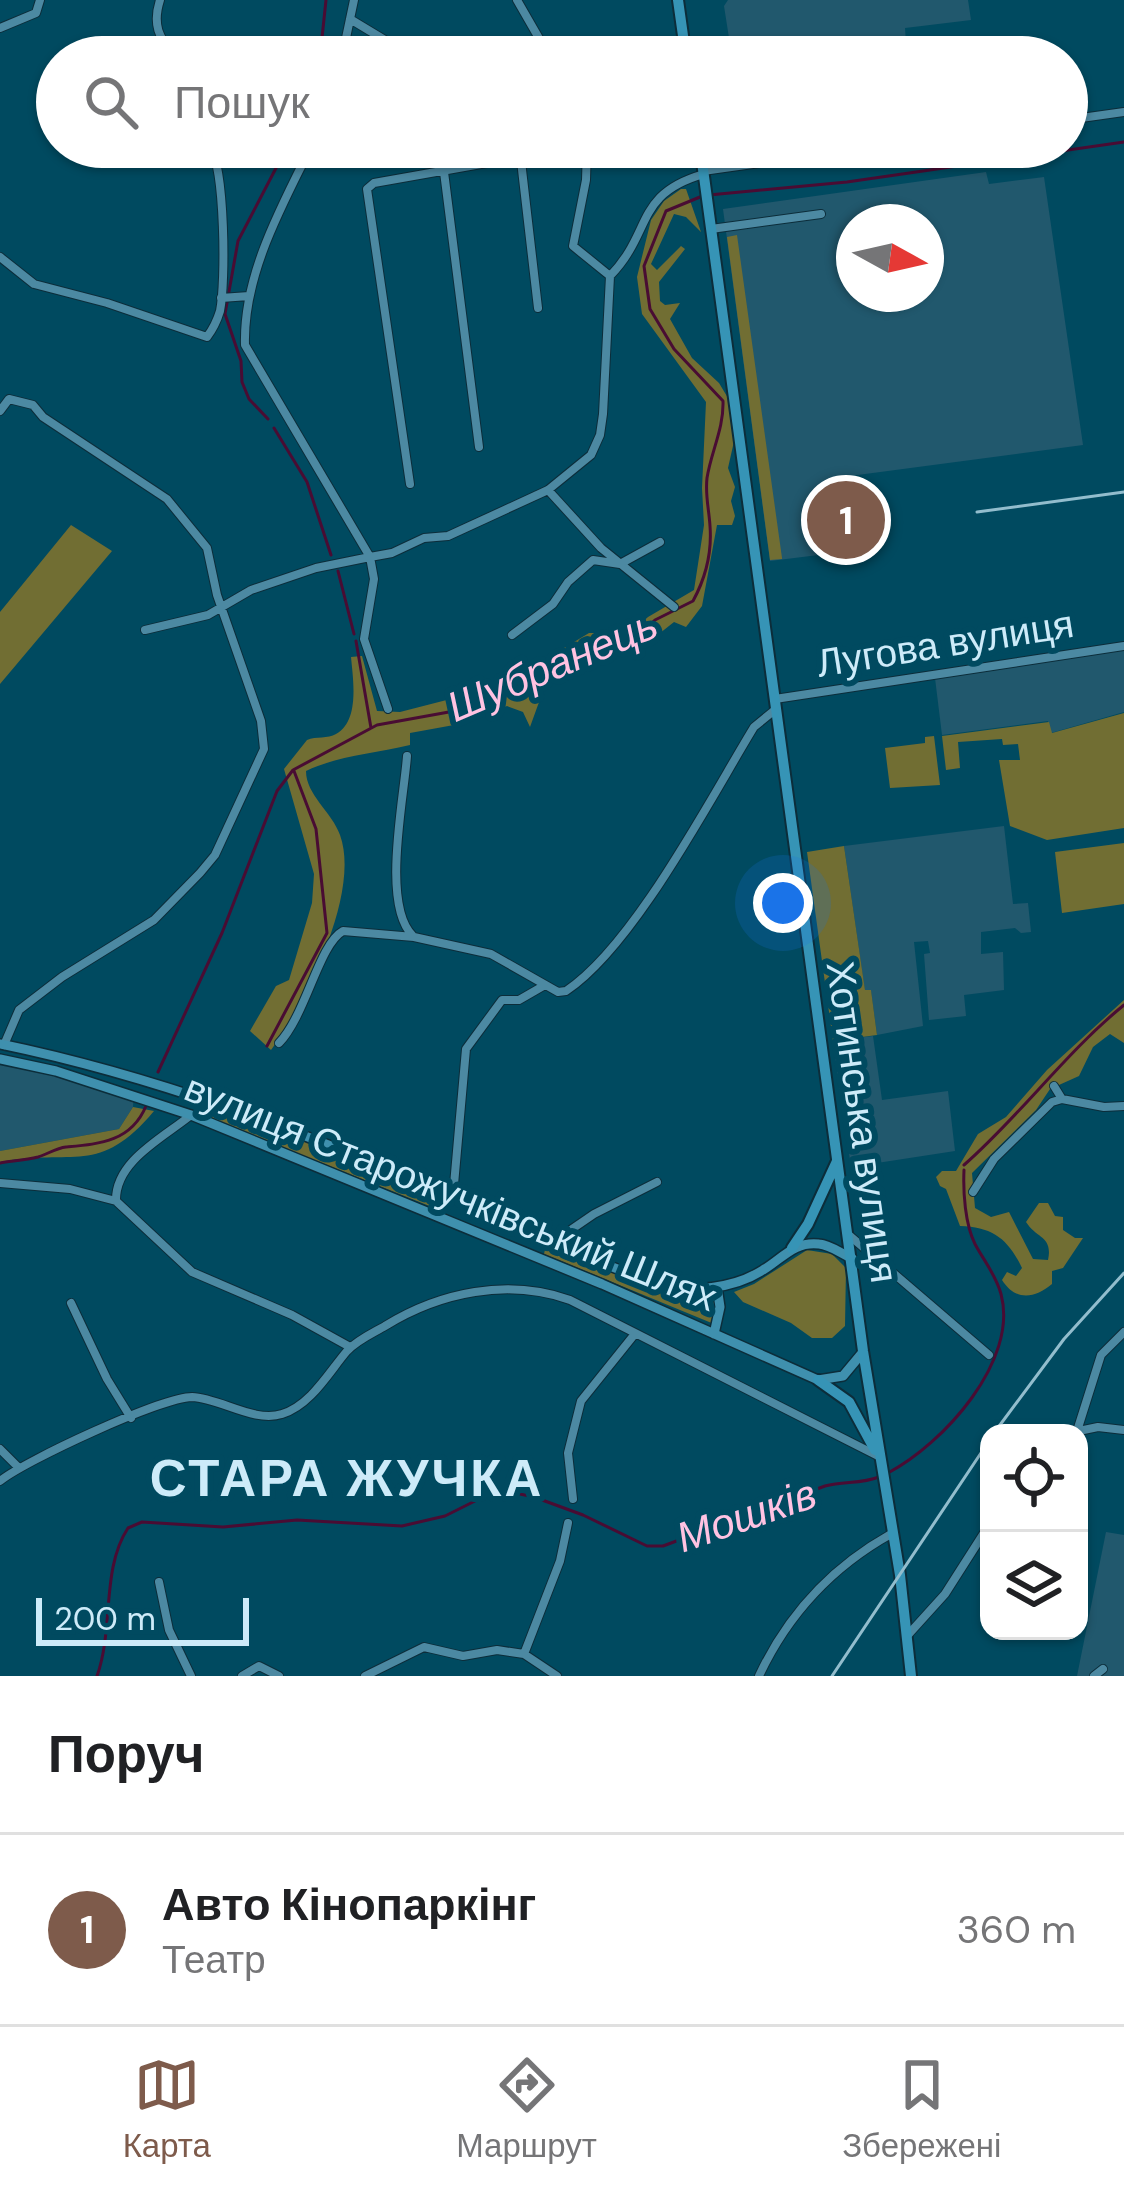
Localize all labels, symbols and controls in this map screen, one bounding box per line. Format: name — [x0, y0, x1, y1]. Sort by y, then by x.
search box — [36, 36, 1088, 168]
icon: search — [78, 69, 144, 135]
text: Пошук — [174, 73, 310, 132]
north arrow — [836, 204, 944, 312]
pin: 1 — [807, 475, 885, 565]
water label: Шубранець — [439, 596, 666, 734]
street label: Лугова вулиця — [813, 598, 1077, 689]
your location — [753, 873, 813, 933]
street label: Хотинська вулиця — [815, 958, 910, 1286]
street label: вулиця Старожучківський Шлях — [177, 1062, 725, 1323]
map controls — [980, 1424, 1088, 1640]
button: locate — [980, 1424, 1088, 1532]
district label: СТАРА ЖУЧКА — [150, 1445, 544, 1512]
water label: Мошків — [669, 1466, 823, 1565]
button: layers — [980, 1532, 1088, 1640]
scale bar — [36, 1592, 249, 1645]
text: 200 m — [54, 1597, 156, 1640]
text: Поруч — [48, 1721, 204, 1788]
text: Авто Кінопаркінг — [162, 1875, 536, 1934]
text: 1 — [80, 1904, 94, 1955]
text: 360 m — [957, 1904, 1076, 1955]
text: Театр — [162, 1934, 266, 1985]
tab: Карта — [123, 2052, 211, 2167]
tab: Маршрут — [456, 2052, 597, 2167]
tab: Збережені — [842, 2052, 1001, 2167]

